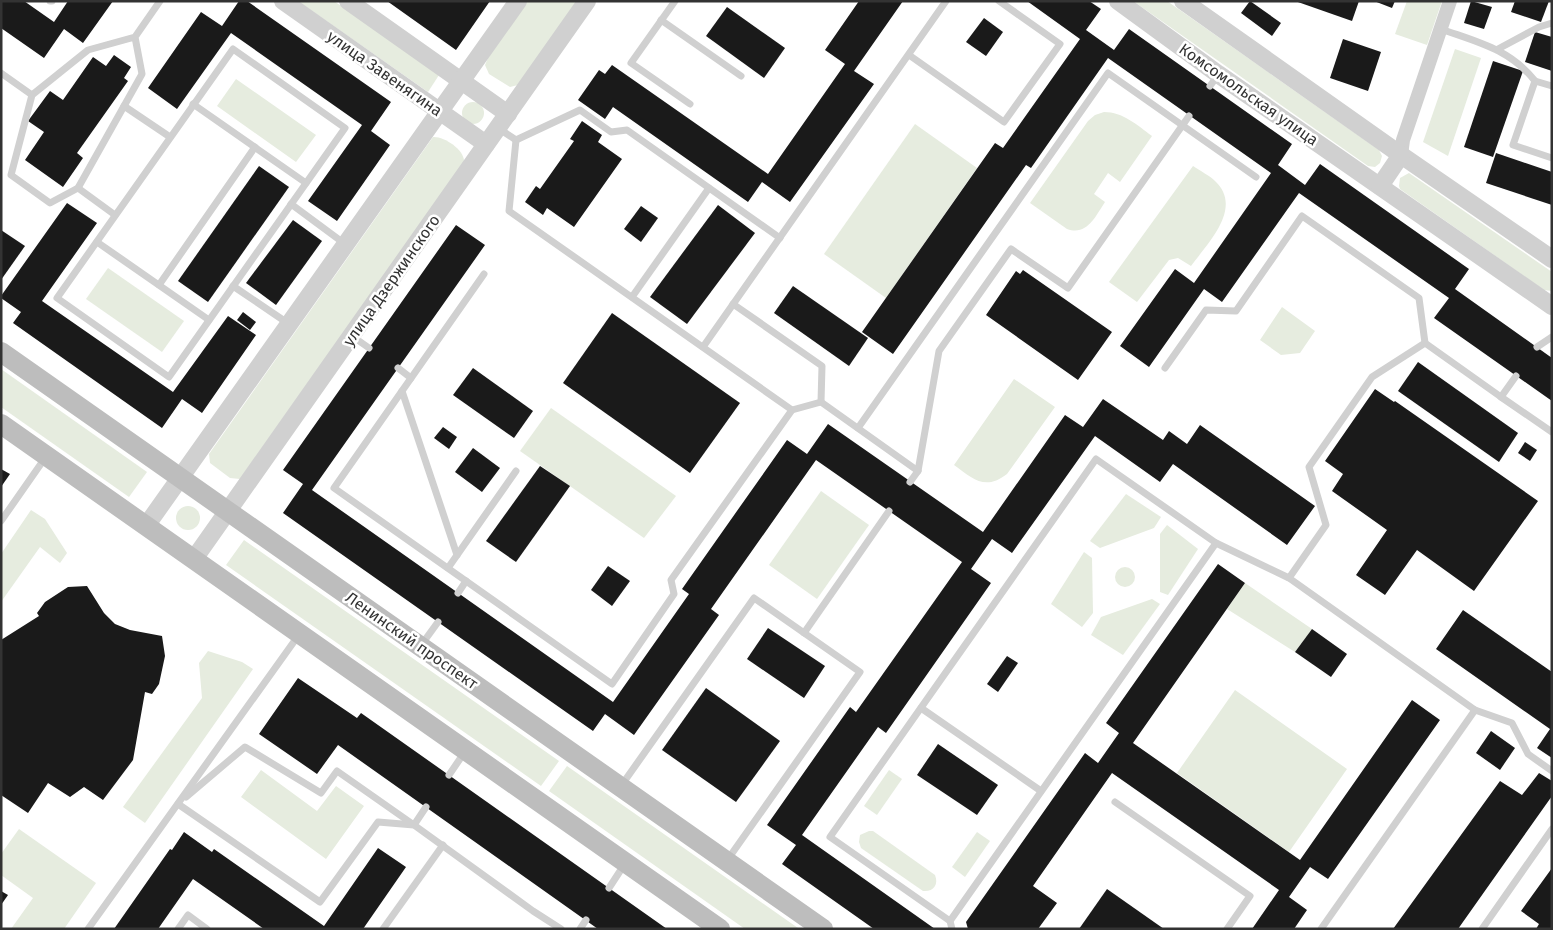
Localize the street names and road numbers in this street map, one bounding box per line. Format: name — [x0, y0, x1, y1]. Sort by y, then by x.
street label: улица Завенягина — [323, 26, 446, 120]
street label: Комсомольская улица — [1176, 39, 1322, 150]
street label: улица Дзержинского — [339, 211, 444, 350]
street label: Ленинский проспект — [342, 588, 482, 694]

